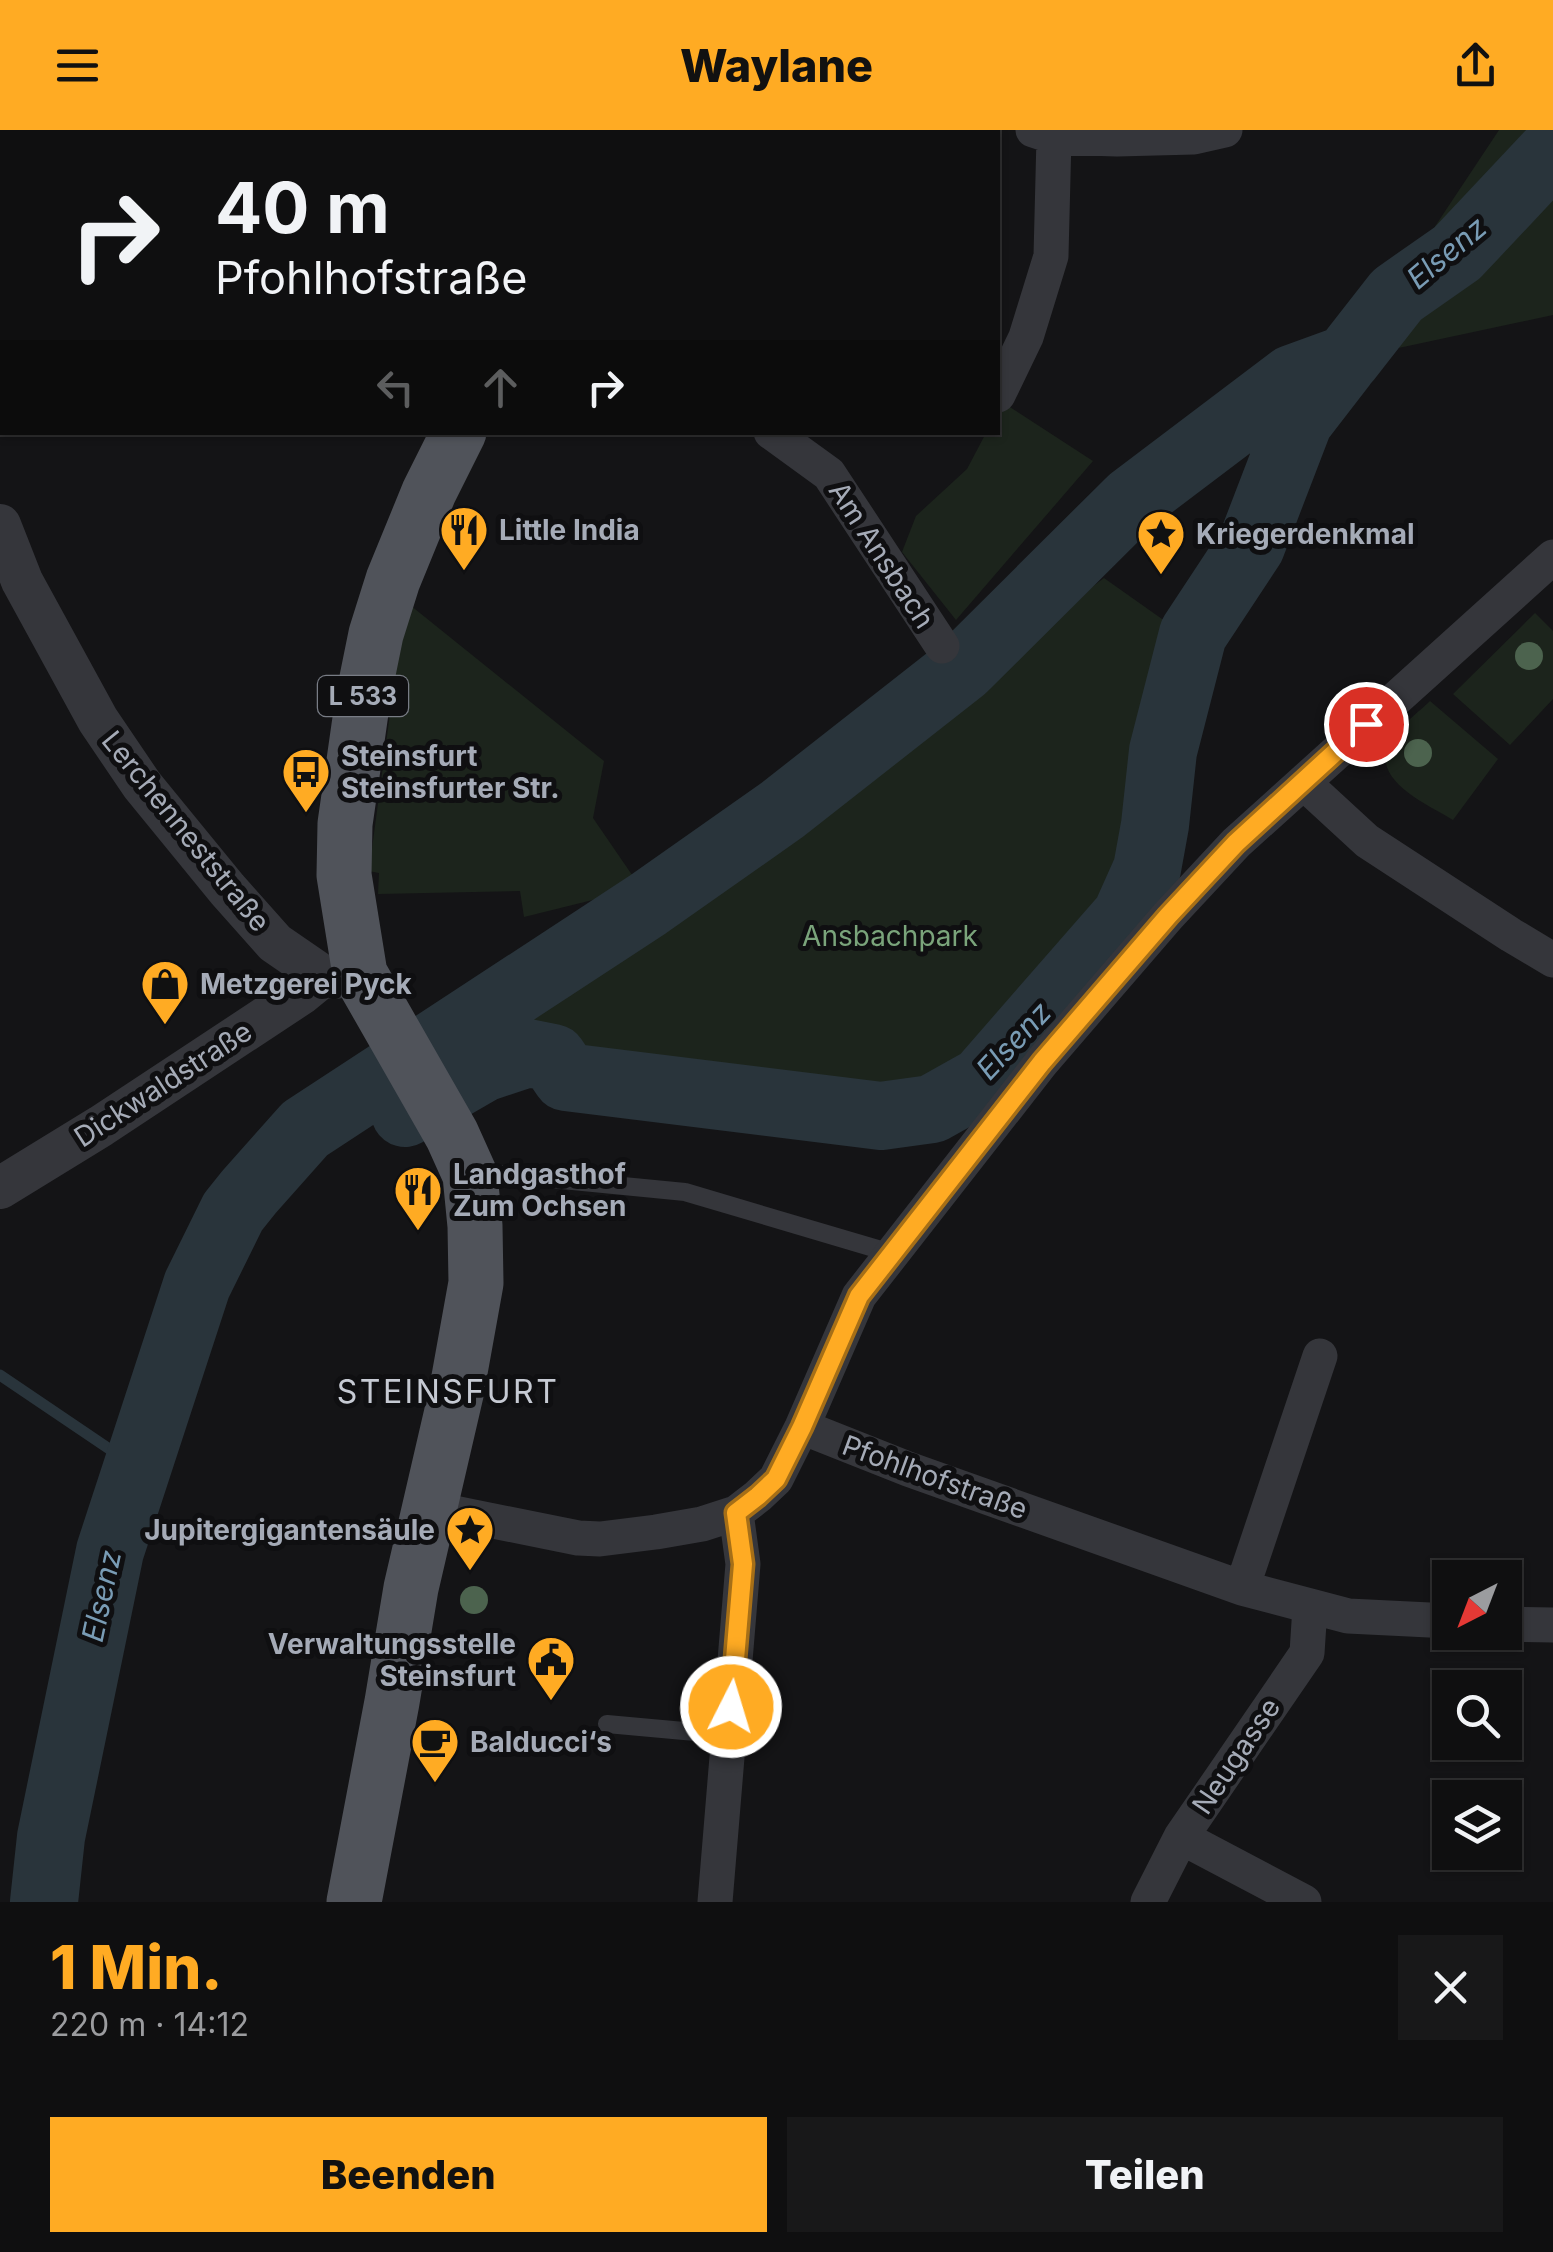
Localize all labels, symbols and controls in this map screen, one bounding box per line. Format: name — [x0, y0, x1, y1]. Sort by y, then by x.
icon: menu — [50, 38, 105, 93]
text: Waylane — [680, 38, 873, 93]
icon: share — [1448, 38, 1503, 93]
text: 40 m — [215, 165, 390, 250]
icon: right — [50, 170, 180, 300]
water label: Elsenz — [1399, 209, 1493, 296]
text: Pfohlhofstraße — [215, 250, 527, 305]
icon: left — [368, 360, 423, 415]
icon: ahead — [473, 360, 528, 415]
icon: right — [578, 360, 633, 415]
street label: Am Ansbach — [822, 475, 942, 635]
restaurant icon: Little India — [438, 504, 490, 572]
place icon: Kriegerdenkmal — [1135, 508, 1187, 576]
place label: Little India — [499, 513, 640, 547]
place label: Kriegerdenkmal — [1196, 517, 1415, 551]
road number: L 533 — [318, 676, 408, 716]
pin — [1324, 682, 1409, 767]
icon: arrive — [1339, 697, 1394, 752]
street label: Lerchenneststraße — [95, 724, 277, 938]
place label: Steinsfurt Steinsfurter Str. — [341, 739, 560, 805]
bus stop icon: Steinsfurt Steinsfurter Str. — [280, 746, 332, 814]
park label: Ansbachpark — [802, 919, 978, 953]
shop icon: Metzgerei Pyck — [139, 958, 191, 1026]
place label: Metzgerei Pyck — [200, 967, 412, 1001]
water label: Elsenz — [968, 994, 1058, 1086]
street label: Dickwaldstraße — [68, 1014, 258, 1154]
place label: Landgasthof Zum Ochsen — [453, 1157, 626, 1223]
restaurant icon: Landgasthof Zum Ochsen — [392, 1164, 444, 1232]
district label: STEINSFURT — [337, 1372, 559, 1411]
street label: Pfohlhofstraße — [838, 1428, 1032, 1526]
place icon: Jupitergigantensäule — [444, 1504, 496, 1572]
place label: Jupitergigantensäule — [144, 1513, 435, 1547]
water label: Elsenz — [74, 1547, 128, 1645]
north arrow — [1432, 1560, 1522, 1650]
map controls — [1432, 1560, 1522, 1870]
place label: Verwaltungsstelle Steinsfurt — [268, 1627, 516, 1693]
public building icon: Verwaltungsstelle Steinsfurt — [525, 1634, 577, 1702]
position arrow — [679, 1655, 783, 1759]
button: search — [1432, 1670, 1522, 1760]
street label: Neugasse — [1185, 1691, 1287, 1821]
cafe icon: Balducci‘s — [409, 1716, 461, 1784]
place label: Balducci‘s — [470, 1725, 612, 1759]
button: layers — [1432, 1780, 1522, 1870]
text: 1 Min. — [50, 1931, 222, 2003]
button: close — [1398, 1935, 1503, 2040]
text: 220 m · 14:12 — [50, 2005, 249, 2044]
button: Beenden — [50, 2117, 767, 2232]
button: Teilen — [787, 2117, 1503, 2232]

